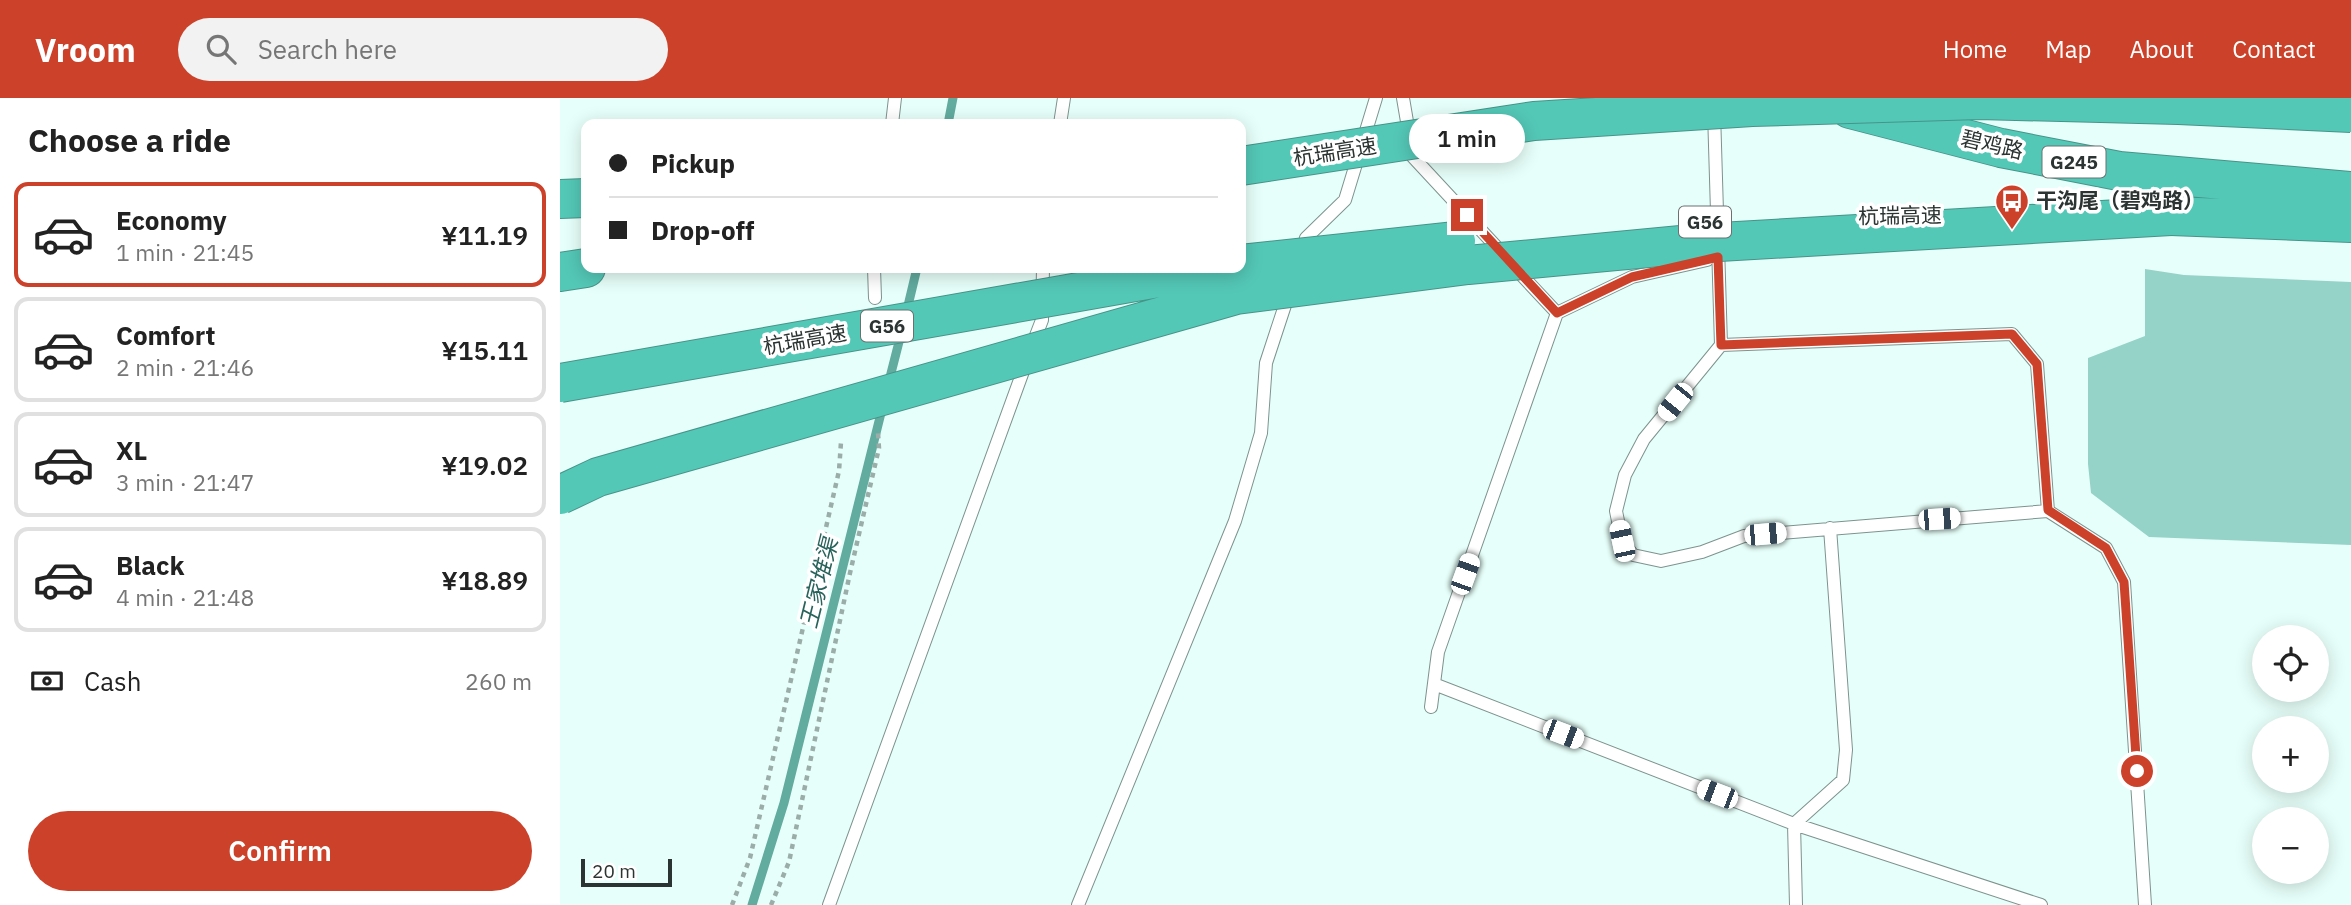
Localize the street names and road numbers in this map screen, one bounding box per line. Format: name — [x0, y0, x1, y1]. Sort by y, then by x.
street label: 碧鸡路 — [1958, 123, 2026, 165]
street label: 杭瑞高速 — [1291, 131, 1379, 171]
road number: G245 — [2042, 146, 2106, 178]
street label: 杭瑞高速 — [1858, 200, 1942, 230]
road number: G56 — [1679, 206, 1731, 238]
road number: G56 — [861, 310, 913, 342]
street label: 杭瑞高速 — [761, 318, 849, 360]

